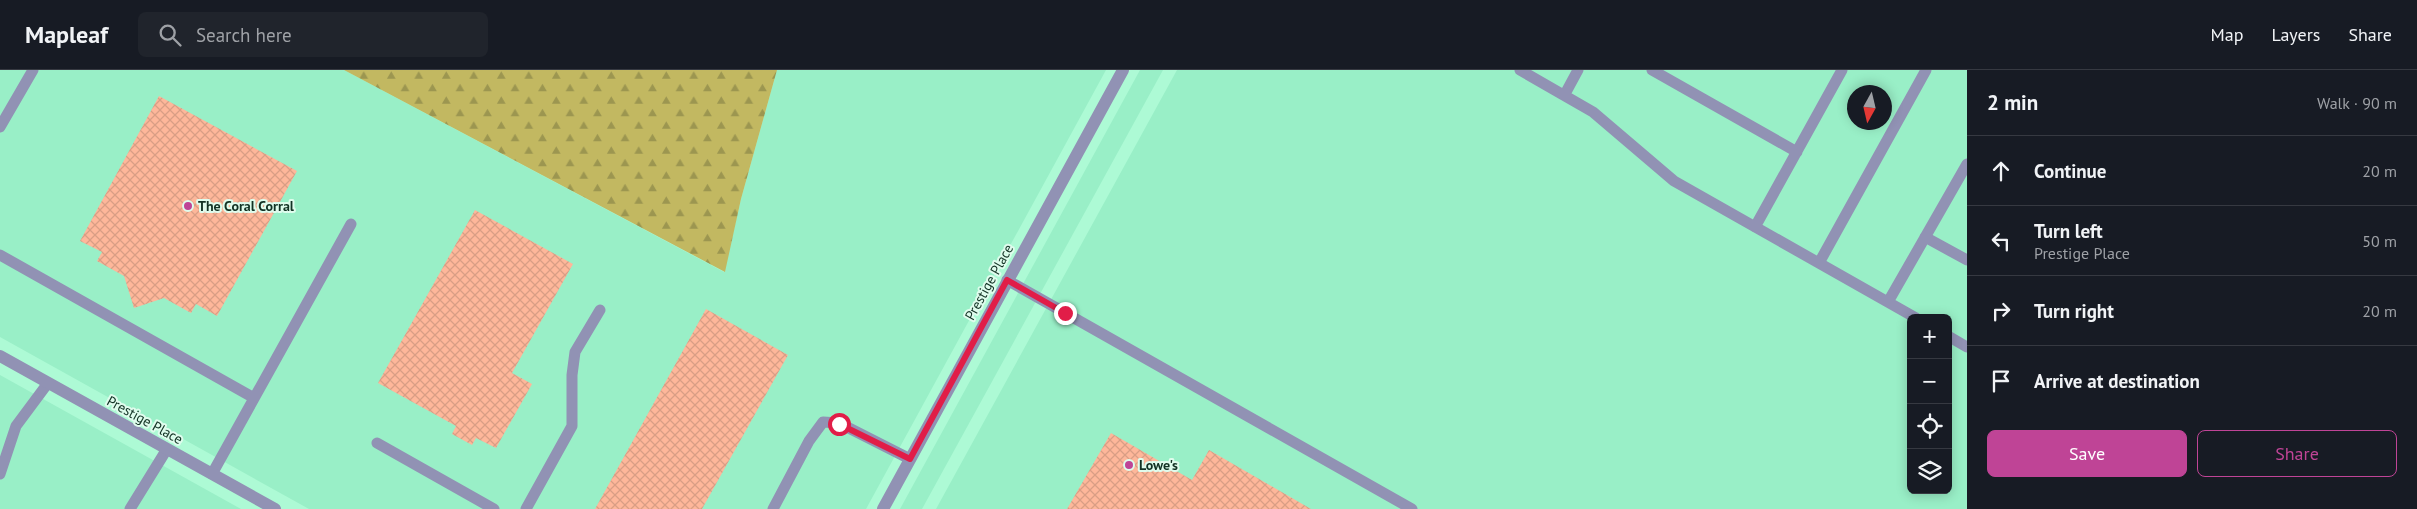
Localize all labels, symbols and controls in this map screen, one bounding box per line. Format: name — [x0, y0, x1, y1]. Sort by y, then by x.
search box — [138, 12, 488, 57]
text: Mapleaf — [25, 19, 108, 50]
icon: search — [156, 21, 184, 49]
text: Search here — [196, 23, 292, 47]
text: Map — [2211, 23, 2243, 46]
text: Layers — [2271, 23, 2320, 46]
text: Share — [2348, 23, 2392, 46]
north arrow — [1847, 85, 1892, 130]
text: 2 min — [1987, 89, 2038, 116]
text: Walk · 90 m — [2317, 93, 2397, 113]
icon: ahead — [1987, 157, 2015, 185]
text: Continue — [2034, 159, 2106, 183]
text: 20 m — [2362, 161, 2397, 181]
place label: The Coral Corral — [198, 197, 295, 215]
marker: The Coral Corral — [182, 200, 194, 212]
text: Turn left — [2034, 219, 2103, 243]
icon: left — [1987, 227, 2015, 255]
text: 50 m — [2362, 231, 2397, 251]
street label: Prestige Place — [961, 241, 1017, 323]
text: Prestige Place — [2034, 243, 2130, 263]
icon: right — [1987, 297, 2015, 325]
text: Turn right — [2034, 299, 2114, 323]
text: 20 m — [2362, 301, 2397, 321]
route end — [1054, 302, 1077, 325]
map controls — [1907, 314, 1952, 494]
button: + — [1907, 314, 1952, 359]
button: − — [1907, 359, 1952, 404]
icon: arrive — [1987, 367, 2015, 395]
text: Arrive at destination — [2034, 369, 2200, 393]
street label: Prestige Place — [104, 392, 186, 448]
button: locate — [1907, 404, 1952, 449]
route start — [828, 413, 851, 436]
button: Save — [1987, 430, 2187, 477]
button: Share — [2197, 430, 2397, 477]
button: layers — [1907, 449, 1952, 494]
place label: Lowe's — [1139, 456, 1178, 474]
marker: Lowe's — [1123, 459, 1135, 471]

